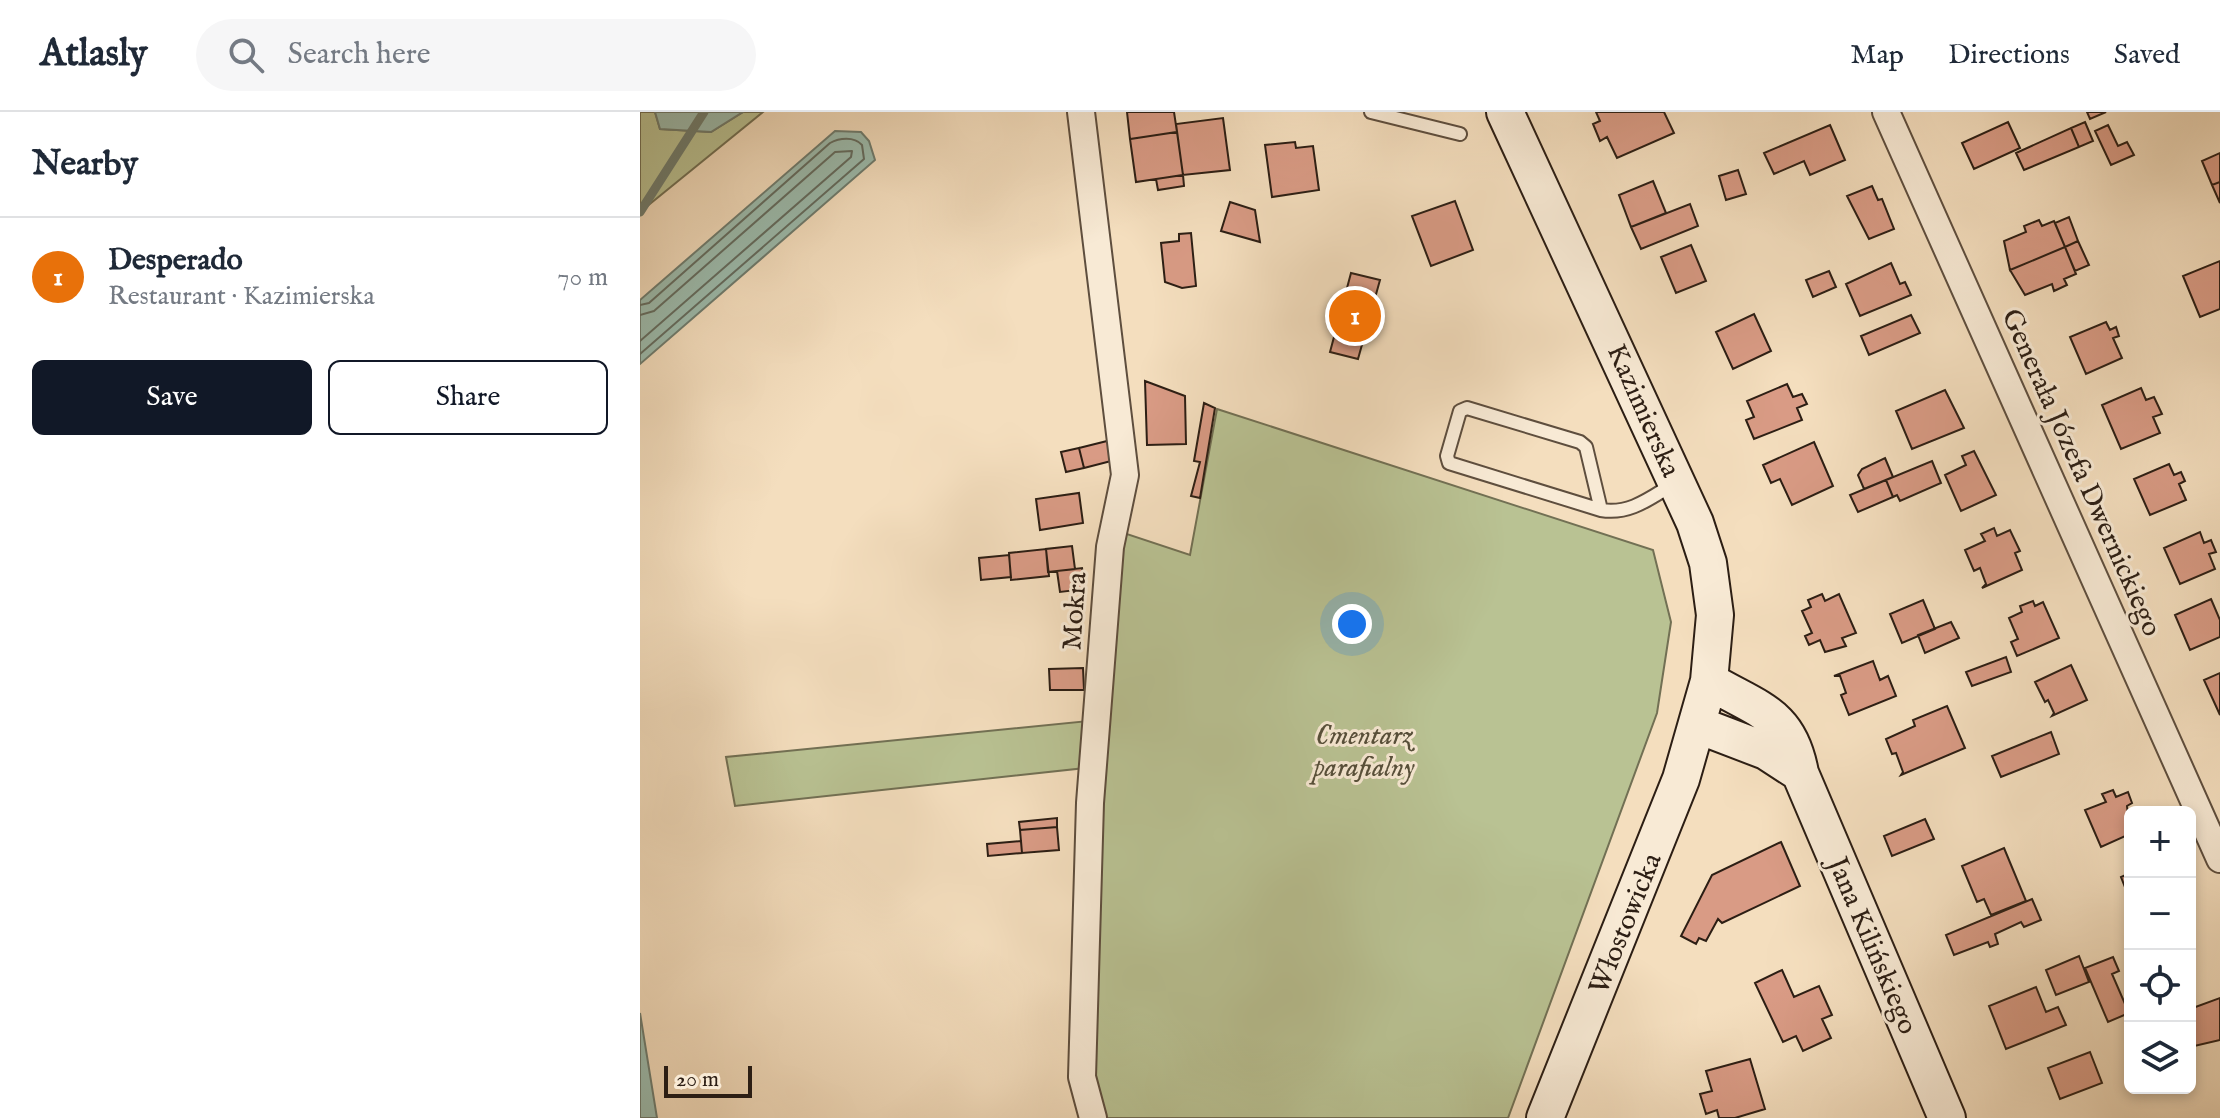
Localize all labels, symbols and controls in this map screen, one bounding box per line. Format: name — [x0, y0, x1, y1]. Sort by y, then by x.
search box — [196, 19, 756, 91]
text: Atlasly — [40, 31, 148, 79]
icon: search — [224, 33, 268, 77]
text: Search here — [288, 36, 431, 74]
text: Map — [1850, 38, 1904, 73]
text: Directions — [1948, 38, 2070, 73]
text: Saved — [2114, 38, 2180, 73]
text: Nearby — [32, 143, 138, 186]
text: Desperado — [108, 242, 243, 280]
text: 1 — [53, 261, 63, 294]
text: 70 m — [557, 261, 608, 294]
text: Restaurant · Kazimierska — [108, 280, 375, 313]
pin: 1 — [1329, 286, 1381, 346]
street label: Generała Józefa Dwernickiego — [1993, 304, 2169, 642]
street label: Kazimierska — [1598, 339, 1688, 484]
button: Save — [32, 360, 312, 435]
button: Share — [328, 360, 608, 435]
street label: Mokra — [1055, 570, 1096, 651]
your location — [1332, 604, 1372, 644]
park label: Cmentarz parafialny — [1308, 719, 1416, 786]
map controls — [2124, 806, 2196, 1094]
button: + — [2124, 806, 2196, 878]
street label: Włostowicka — [1582, 847, 1671, 1000]
street label: Jana Kilińskiego — [1817, 849, 1925, 1040]
button: − — [2124, 878, 2196, 950]
button: locate — [2124, 950, 2196, 1022]
button: layers — [2124, 1022, 2196, 1094]
scale bar — [664, 1062, 752, 1098]
text: 20 m — [676, 1066, 719, 1094]

